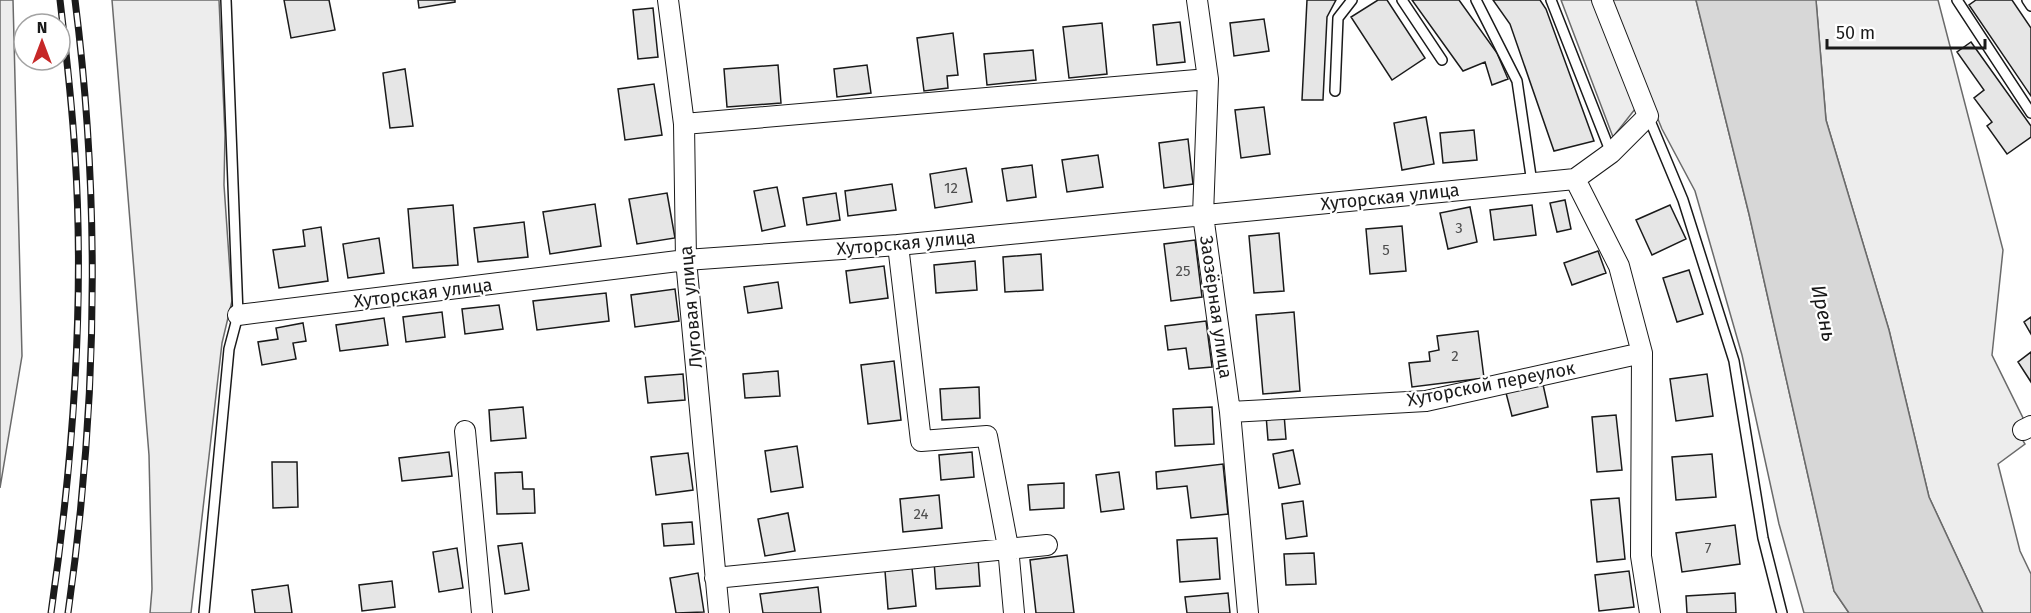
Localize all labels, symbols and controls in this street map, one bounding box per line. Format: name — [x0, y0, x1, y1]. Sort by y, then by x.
north arrow — [12, 12, 72, 72]
scale bar — [1827, 12, 1984, 50]
text: N — [37, 18, 47, 37]
text: 50 m — [1836, 22, 1875, 44]
house number: 12 — [944, 179, 958, 197]
street label: Хуторская улица — [1319, 179, 1461, 215]
house number: 3 — [1455, 219, 1463, 237]
street label: Хуторская улица — [836, 226, 976, 260]
street label: Заозёрная улица — [1195, 234, 1237, 380]
house number: 5 — [1382, 241, 1390, 259]
street label: Луговая улица — [675, 245, 707, 369]
house number: 25 — [1176, 262, 1190, 280]
street label: Хуторская улица — [352, 274, 494, 312]
water label: Ирень — [1806, 282, 1842, 344]
house number: 2 — [1451, 347, 1459, 365]
street label: Хуторской переулок — [1405, 357, 1578, 411]
house number: 24 — [913, 505, 929, 523]
house number: 7 — [1705, 539, 1712, 557]

